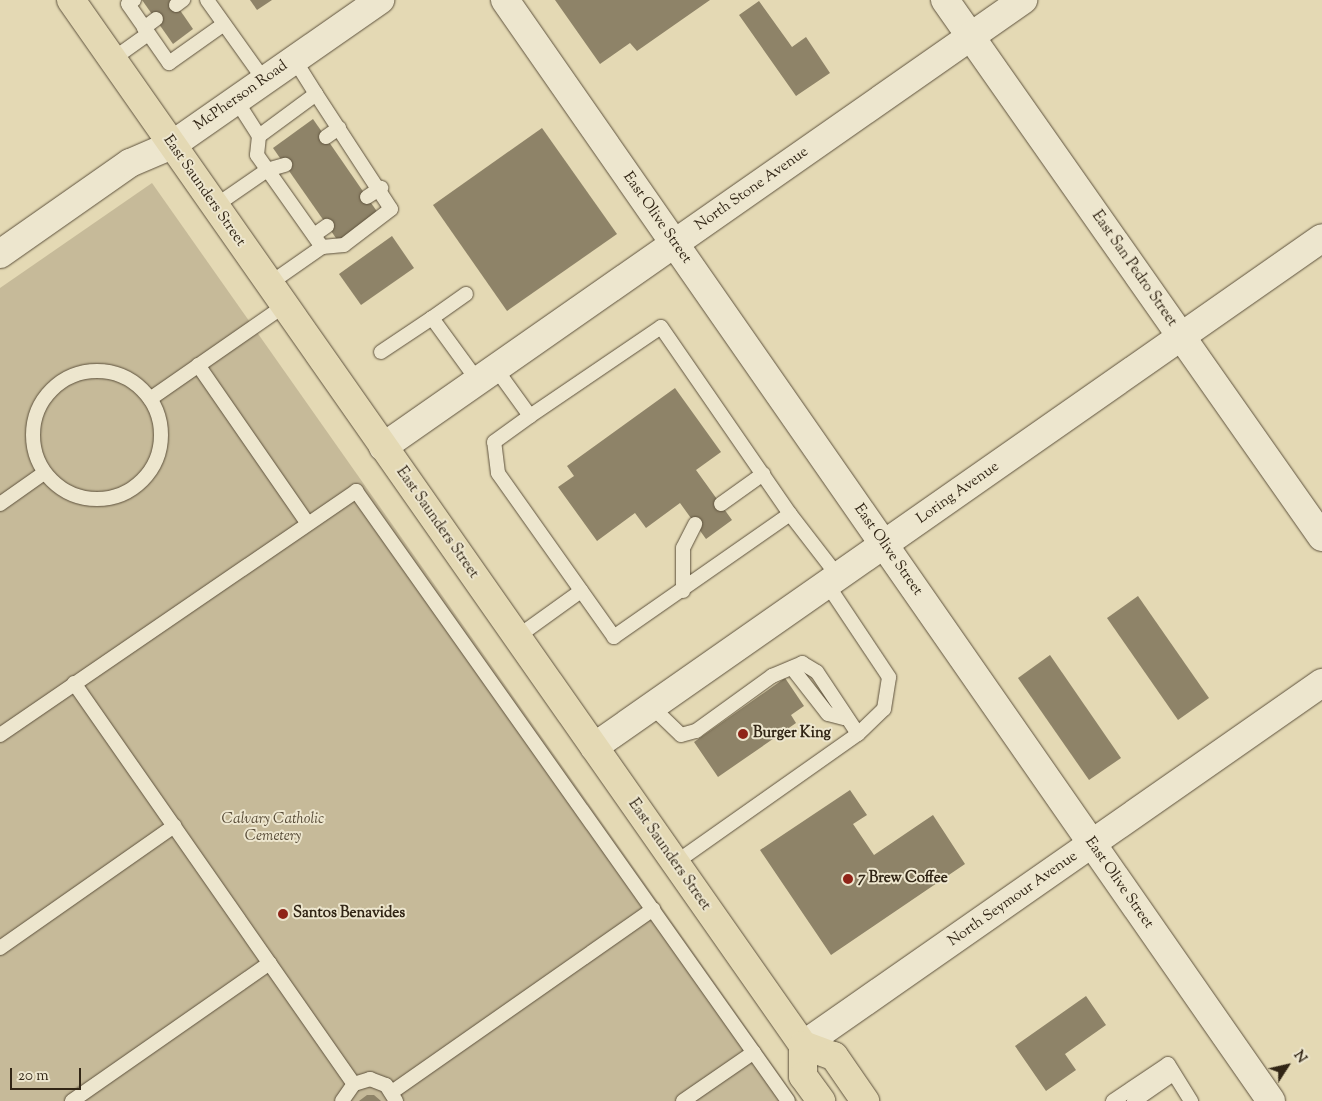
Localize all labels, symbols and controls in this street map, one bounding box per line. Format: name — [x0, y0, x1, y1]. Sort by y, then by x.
street label: McPherson Road — [191, 57, 291, 135]
street label: East Saunders Street — [159, 132, 249, 250]
street label: North Stone Avenue — [692, 143, 812, 235]
street label: East Olive Street — [619, 169, 695, 267]
street label: East San Pedro Street — [1087, 208, 1181, 330]
street label: Loring Avenue — [913, 458, 1003, 528]
street label: East Saunders Street — [392, 464, 482, 582]
street label: East Olive Street — [850, 501, 926, 599]
place label: Burger King — [753, 725, 831, 743]
marker: Burger King — [737, 728, 749, 740]
street label: East Saunders Street — [624, 796, 714, 914]
park label: Calvary Catholic Cemetery — [222, 810, 324, 845]
street label: East Olive Street — [1081, 834, 1157, 932]
street label: North Seymour Avenue — [945, 847, 1081, 951]
place label: 7 Brew Coffee — [858, 870, 948, 888]
marker: 7 Brew Coffee — [842, 873, 854, 885]
place label: Santos Benavides — [293, 905, 405, 923]
marker: Santos Benavides — [277, 908, 289, 920]
north arrow — [1262, 1041, 1312, 1091]
text: N — [1288, 1047, 1311, 1068]
scale bar — [12, 1058, 84, 1090]
text: 20 m — [18, 1066, 49, 1087]

